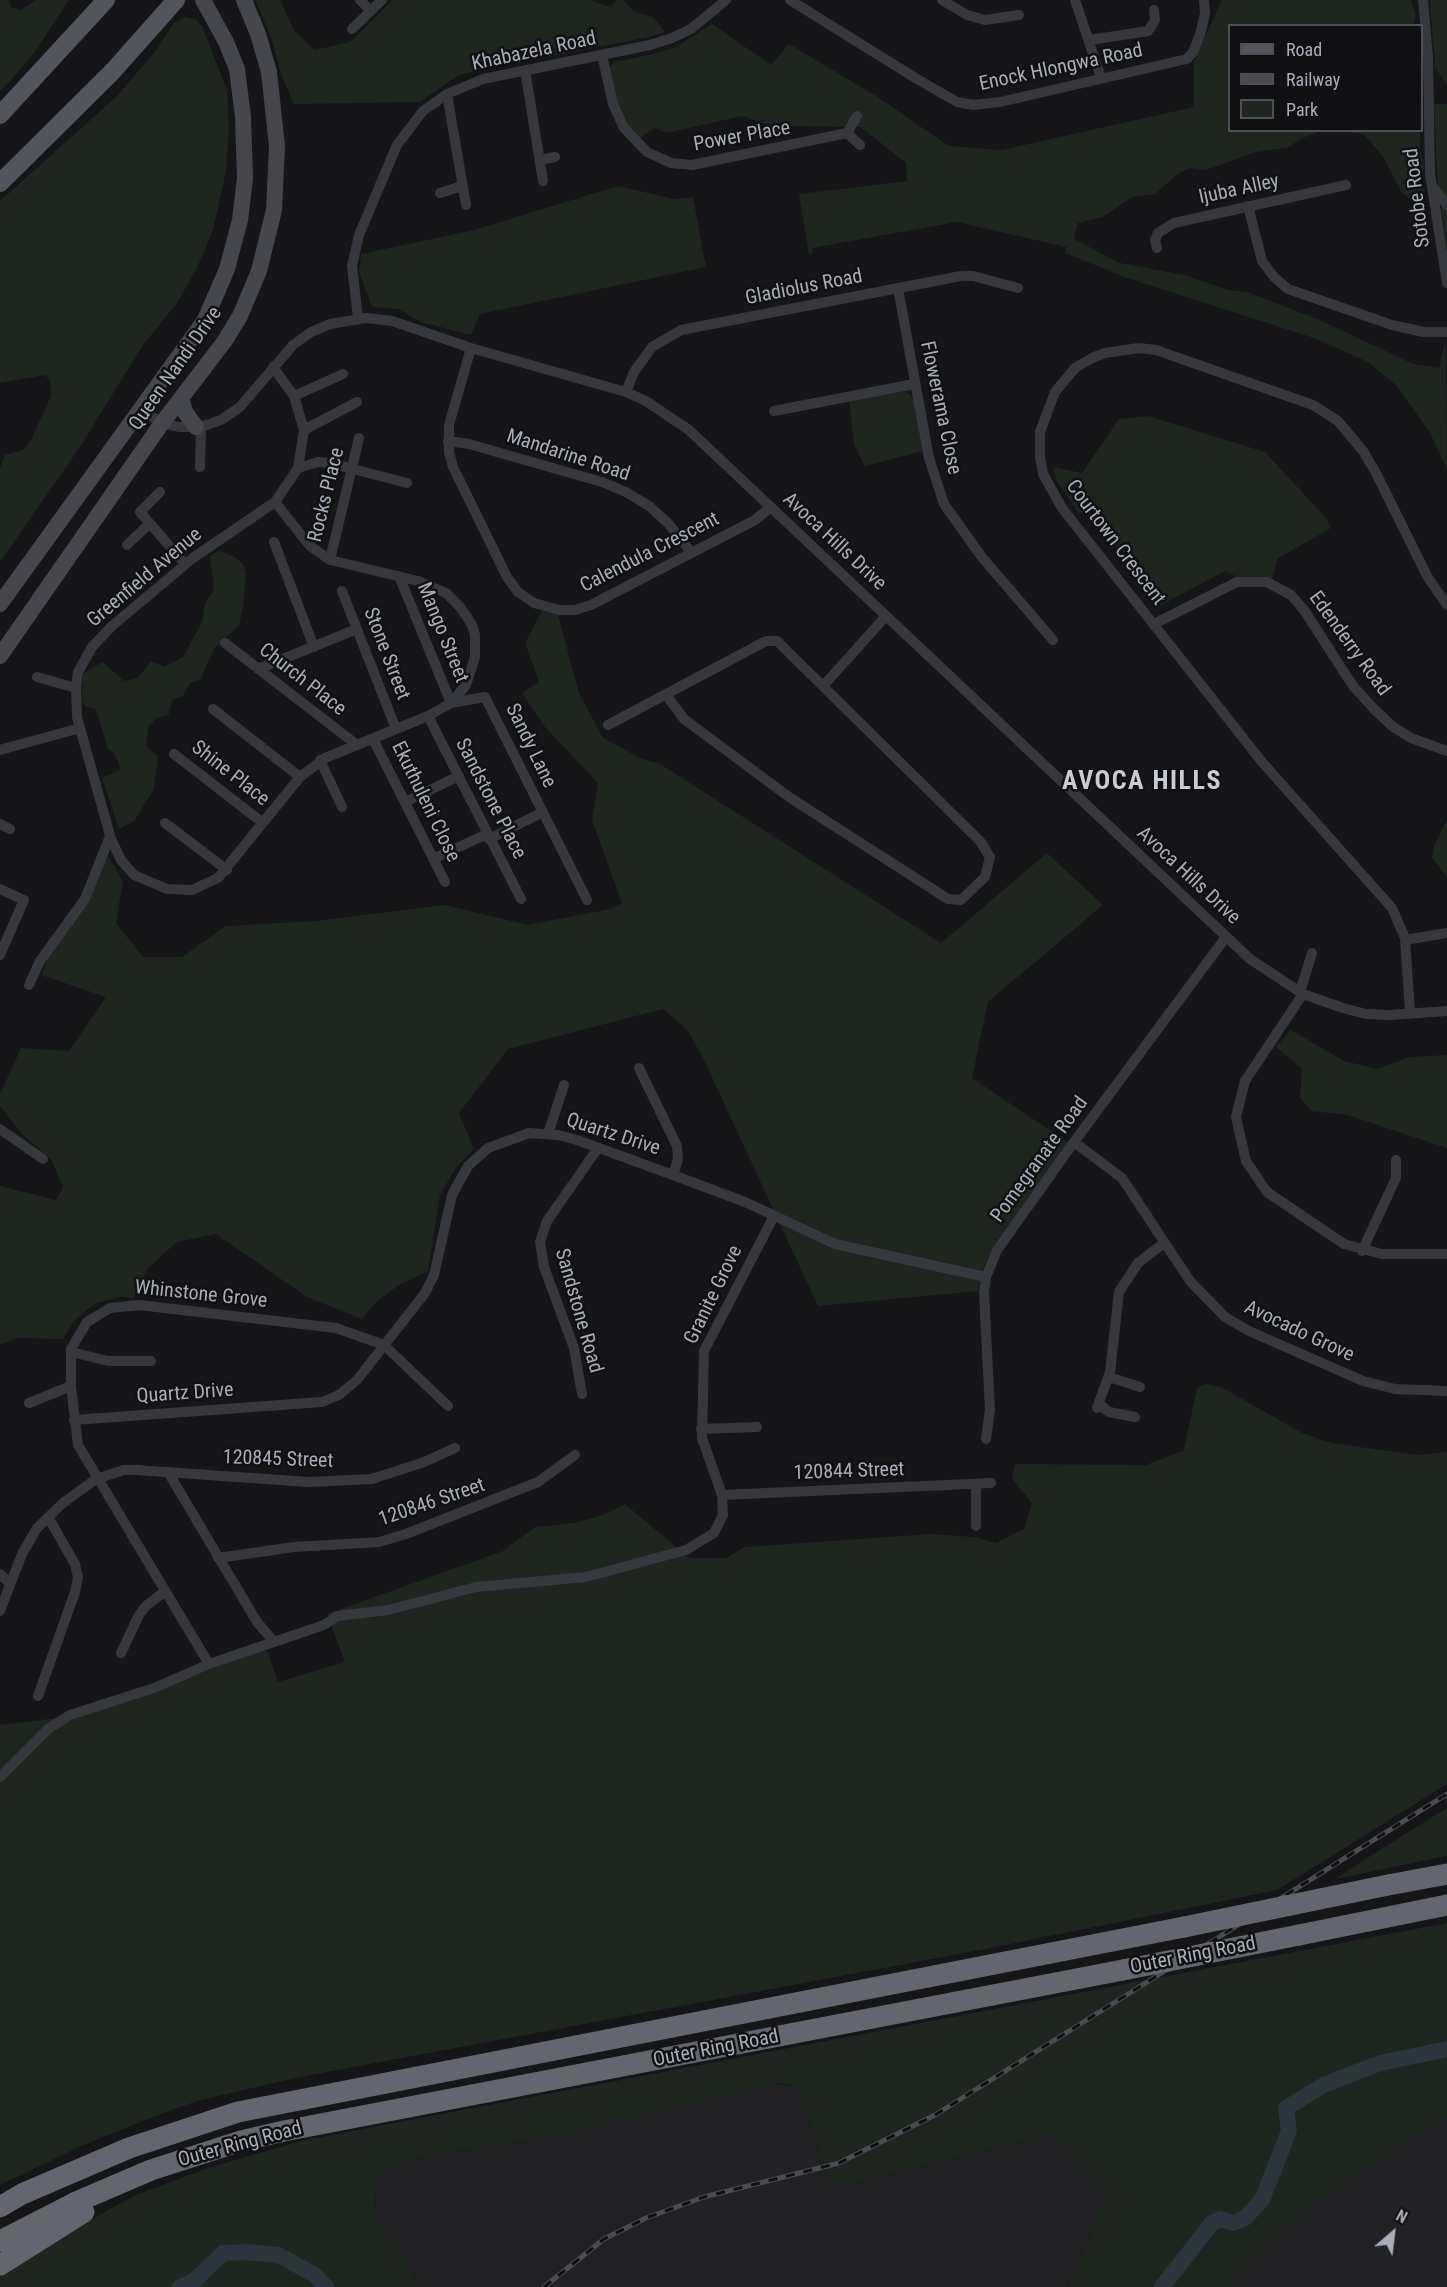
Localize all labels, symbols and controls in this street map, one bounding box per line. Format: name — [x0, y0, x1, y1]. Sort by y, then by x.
legend — [1228, 24, 1423, 132]
street label: Khabazela Road — [470, 27, 598, 77]
street label: Enock Hlongwa Road — [977, 39, 1145, 97]
text: Road — [1286, 39, 1322, 60]
text: Railway — [1286, 69, 1340, 90]
text: Park — [1286, 99, 1318, 120]
street label: Power Place — [692, 117, 792, 157]
street label: Sotobe Road — [1400, 147, 1436, 249]
street label: Ijuba Alley — [1197, 170, 1281, 210]
street label: Gladiolus Road — [743, 265, 865, 311]
street label: Queen Nandi Drive — [124, 303, 228, 435]
street label: Flowerama Close — [914, 339, 966, 477]
street label: Mandarine Road — [503, 425, 633, 487]
street label: Rocks Place — [304, 445, 350, 545]
street label: Courtown Crescent — [1060, 476, 1170, 610]
street label: Avoca Hills Drive — [777, 488, 891, 596]
street label: Calendula Crescent — [576, 508, 724, 598]
street label: Greenfield Avenue — [83, 523, 207, 633]
street label: Mango Street — [411, 579, 473, 687]
street label: Edenderry Road — [1303, 587, 1395, 701]
street label: Stone Street — [357, 605, 415, 703]
street label: Church Place — [254, 639, 350, 721]
street label: Sandy Lane — [499, 700, 561, 792]
street label: Sandstone Place — [449, 735, 531, 863]
street label: Shine Place — [186, 736, 274, 812]
street label: Ekuthuleni Close — [385, 738, 465, 866]
district label: AVOCA HILLS — [1062, 766, 1222, 798]
street label: Avoca Hills Drive — [1131, 822, 1245, 930]
street label: Pomegranate Road — [986, 1092, 1094, 1228]
street label: Quartz Drive — [563, 1109, 663, 1161]
street label: Granite Grove — [680, 1242, 748, 1348]
street label: Sandstone Road — [549, 1246, 607, 1376]
street label: Whinstone Grove — [134, 1276, 268, 1314]
street label: Avocado Grove — [1240, 1296, 1358, 1368]
street label: Quartz Drive — [136, 1379, 234, 1409]
street label: 120845 Street — [222, 1446, 334, 1474]
street label: 120844 Street — [793, 1458, 905, 1486]
street label: 120846 Street — [376, 1474, 488, 1532]
street label: Outer Ring Road — [1128, 1932, 1258, 1980]
street label: Outer Ring Road — [651, 2025, 781, 2073]
street label: Outer Ring Road — [175, 2117, 305, 2173]
north arrow — [1363, 2203, 1423, 2263]
text: N — [1393, 2206, 1410, 2227]

